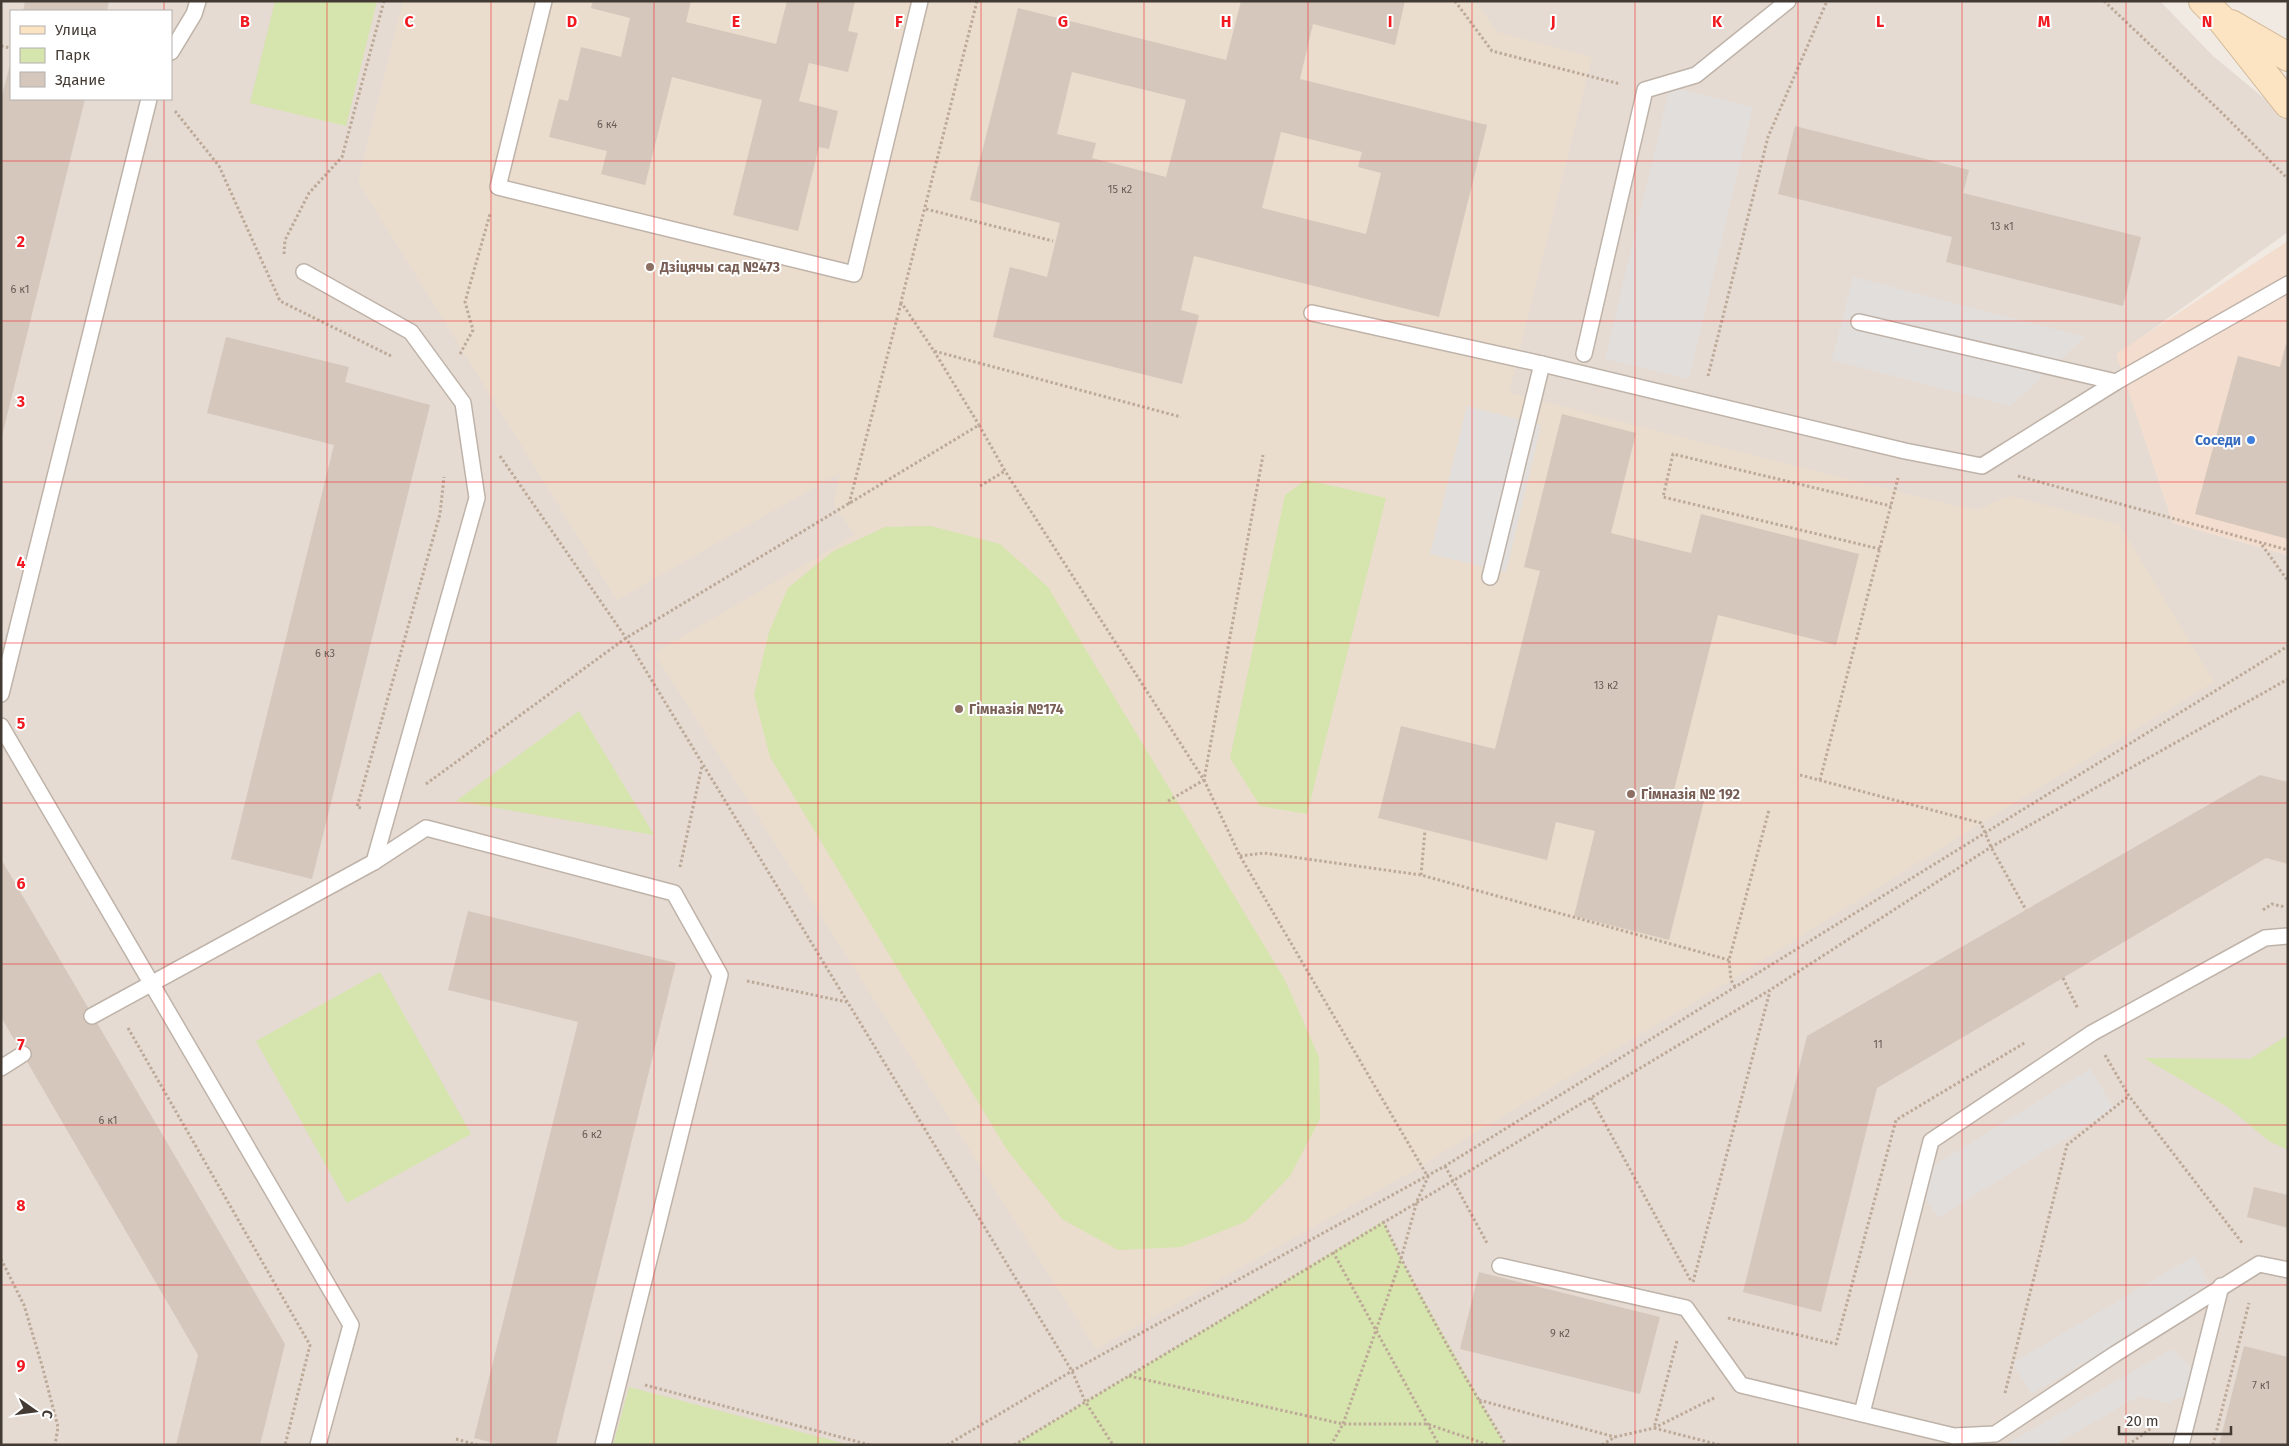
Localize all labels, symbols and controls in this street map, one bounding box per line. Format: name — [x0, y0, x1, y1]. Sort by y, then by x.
legend — [10, 10, 172, 100]
text: B — [240, 12, 250, 31]
text: C — [404, 12, 414, 31]
text: D — [567, 12, 577, 31]
text: E — [732, 12, 740, 31]
text: F — [895, 12, 903, 31]
text: G — [1058, 12, 1068, 31]
text: H — [1221, 12, 1231, 31]
text: I — [1388, 12, 1392, 31]
text: J — [1549, 12, 1556, 31]
text: K — [1712, 12, 1723, 31]
text: L — [1876, 12, 1884, 31]
text: M — [2038, 12, 2051, 31]
text: N — [2202, 12, 2212, 31]
text: Улица — [55, 21, 97, 39]
text: Парк — [55, 46, 90, 64]
text: Здание — [55, 71, 105, 89]
house number: 6 к4 — [597, 118, 617, 131]
house number: 15 к2 — [1108, 183, 1132, 196]
house number: 13 к1 — [1990, 220, 2014, 233]
text: 2 — [17, 232, 25, 251]
place label: Дзіцячы сад №473 — [659, 259, 780, 276]
marker: Дзіцячы сад №473 — [644, 261, 656, 273]
house number: 6 к1 — [10, 283, 30, 296]
text: 3 — [16, 392, 25, 411]
place label: Соседи — [2195, 432, 2241, 449]
marker: Соседи — [2245, 434, 2257, 446]
text: 4 — [16, 553, 26, 572]
house number: 6 к3 — [315, 647, 335, 660]
house number: 13 к2 — [1594, 679, 1618, 692]
place label: Гімназія №174 — [969, 701, 1064, 718]
marker: Гімназія №174 — [953, 703, 965, 715]
text: 5 — [17, 714, 26, 733]
place label: Гімназія № 192 — [1641, 786, 1740, 803]
marker: Гімназія № 192 — [1625, 788, 1637, 800]
text: 6 — [16, 874, 26, 893]
text: 7 — [17, 1035, 25, 1054]
house number: 11 — [1873, 1038, 1883, 1051]
house number: 6 к1 — [98, 1114, 118, 1127]
house number: 6 к2 — [582, 1128, 602, 1141]
text: 8 — [16, 1196, 26, 1215]
house number: 9 к2 — [1550, 1327, 1570, 1340]
text: 9 — [17, 1356, 26, 1375]
house number: 7 к1 — [2252, 1379, 2270, 1392]
north arrow — [10, 1386, 60, 1436]
scale bar — [2119, 1404, 2232, 1436]
text: С — [38, 1408, 56, 1420]
text: 20 m — [2126, 1412, 2159, 1430]

